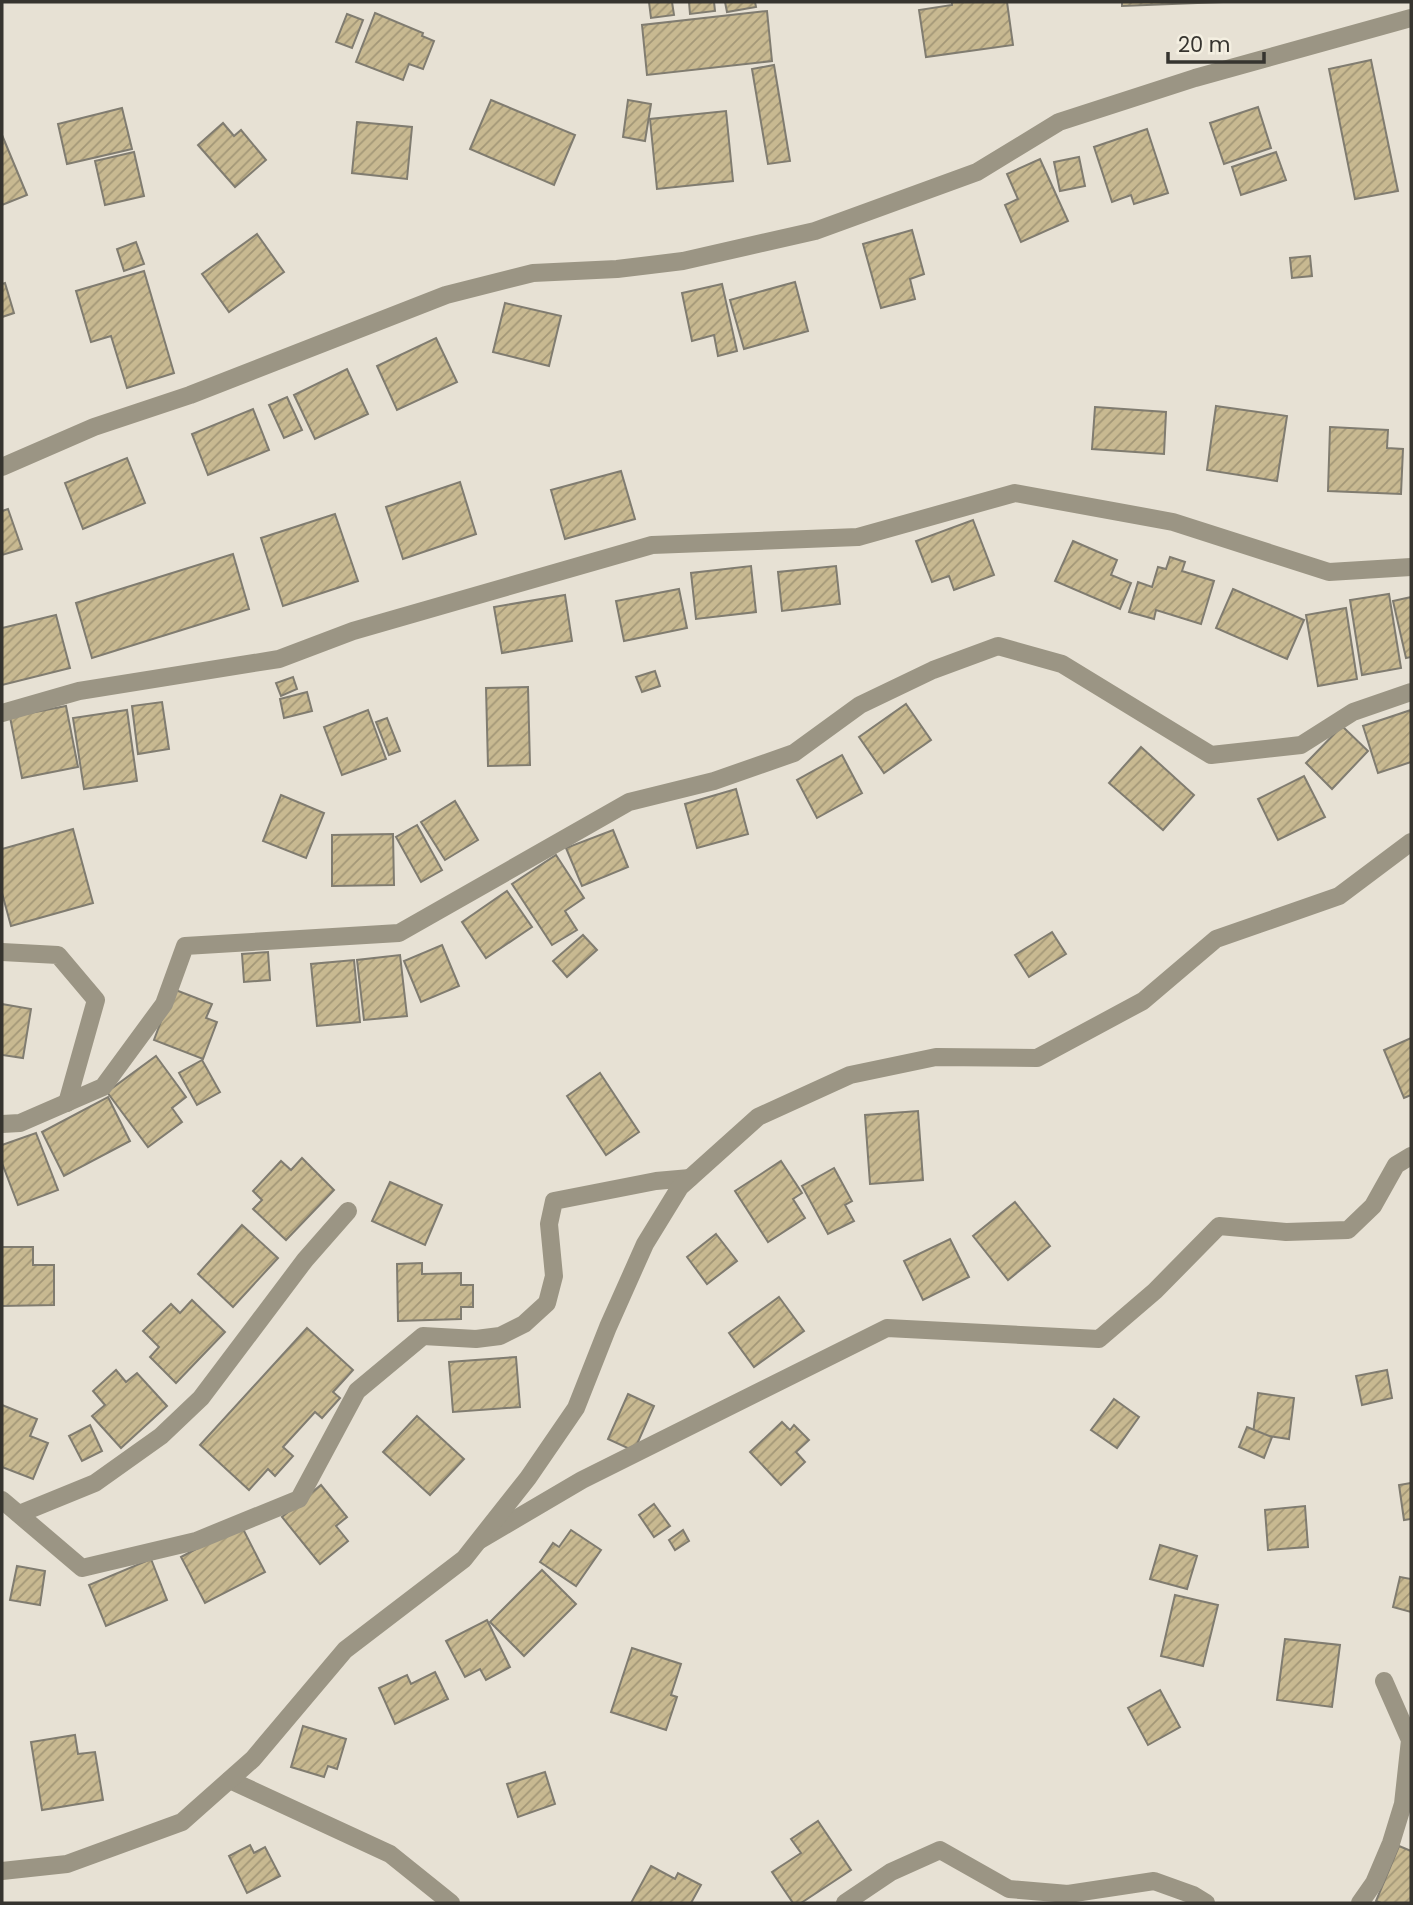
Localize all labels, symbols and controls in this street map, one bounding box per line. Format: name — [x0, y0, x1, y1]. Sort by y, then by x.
scale bar — [1168, 21, 1264, 65]
text: 20 m — [1178, 30, 1231, 59]

